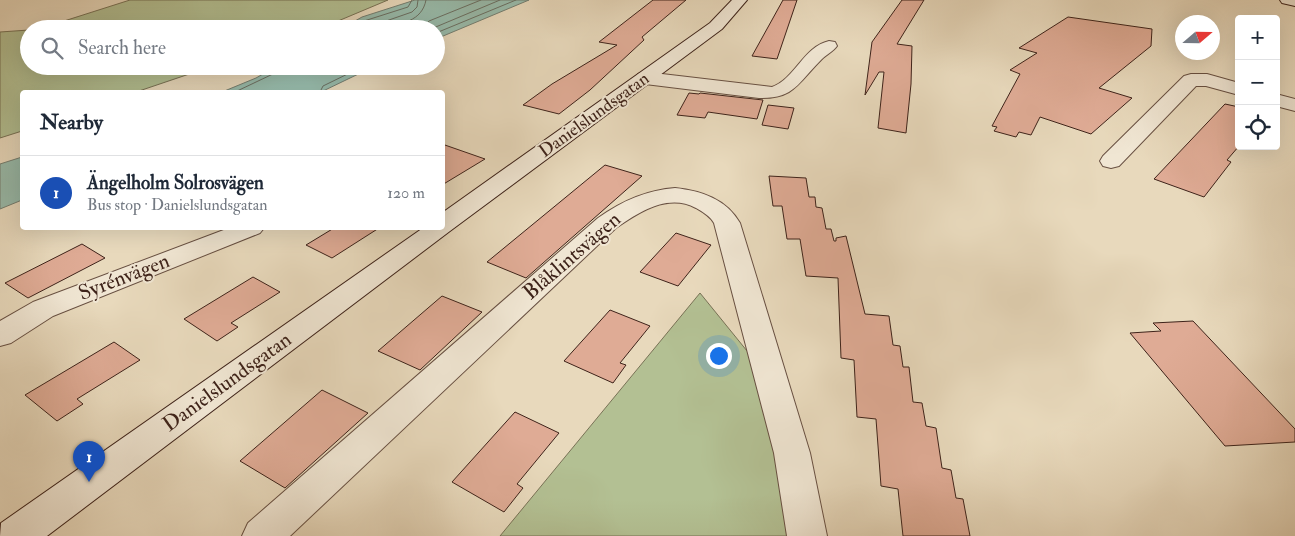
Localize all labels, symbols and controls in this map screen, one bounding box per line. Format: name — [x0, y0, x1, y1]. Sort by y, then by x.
north arrow — [1175, 15, 1220, 60]
map controls — [1235, 15, 1280, 150]
button: + — [1235, 15, 1280, 60]
search box — [20, 20, 445, 75]
icon: search — [38, 34, 66, 62]
text: Search here — [78, 36, 166, 60]
button: − — [1235, 60, 1280, 105]
street label: Danielslundsgatan — [534, 67, 654, 163]
button: locate — [1235, 105, 1280, 150]
text: Nearby — [40, 109, 103, 136]
text: Ängelholm Solrosvägen — [87, 171, 264, 195]
text: 1 — [53, 183, 59, 203]
text: 120 m — [387, 183, 425, 203]
text: Bus stop · Danielslundsgatan — [87, 195, 268, 215]
street label: Blåklintsvägen — [517, 206, 627, 306]
street label: Syrénvägen — [75, 247, 174, 307]
street label: Danielslundsgatan — [157, 326, 297, 438]
your location — [706, 343, 732, 369]
pin: 1 — [73, 441, 105, 482]

